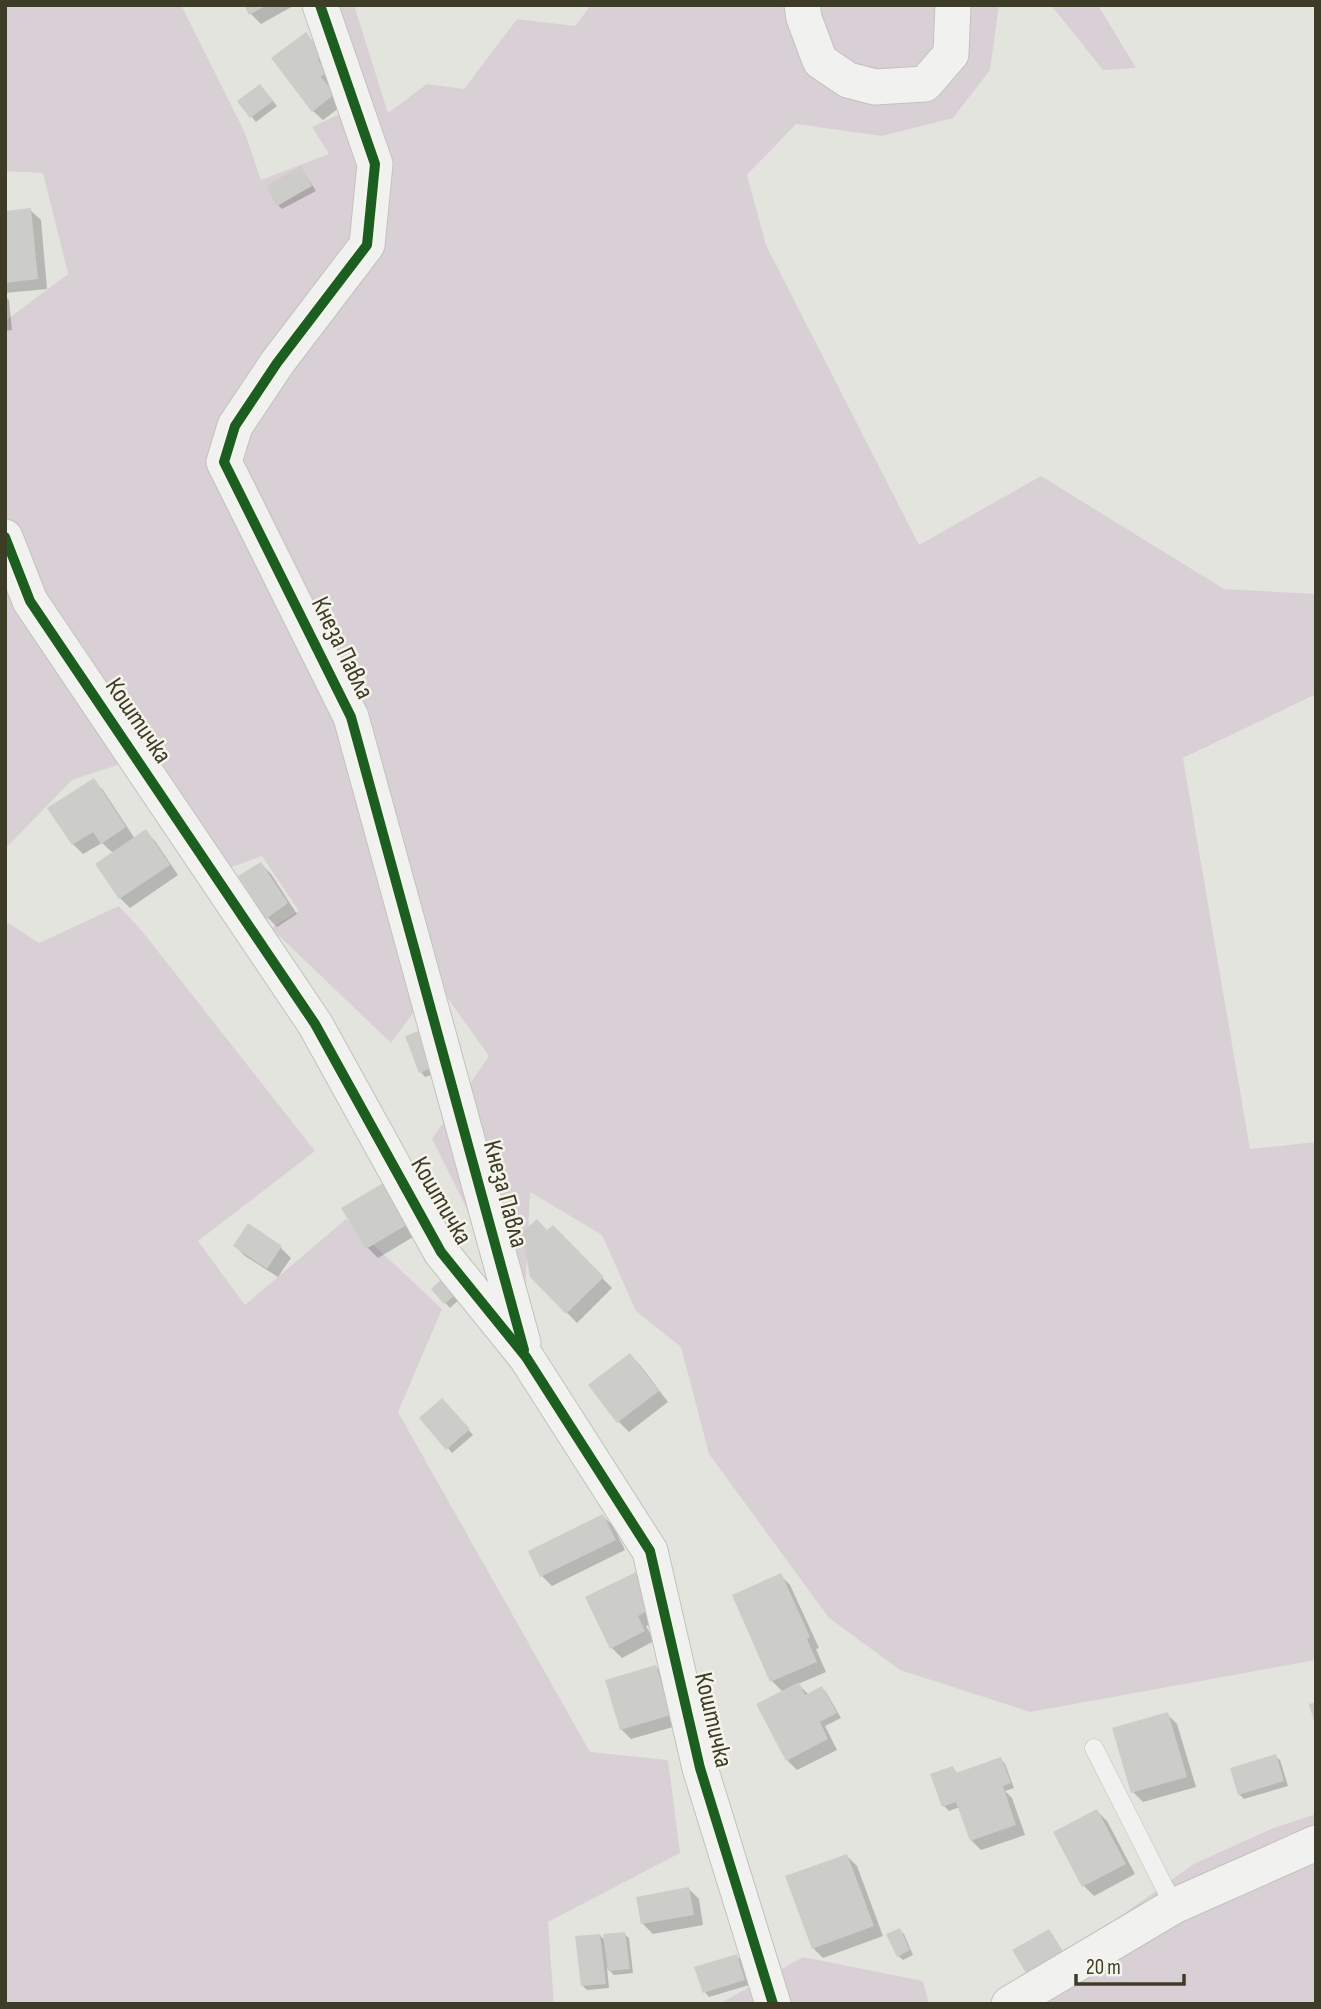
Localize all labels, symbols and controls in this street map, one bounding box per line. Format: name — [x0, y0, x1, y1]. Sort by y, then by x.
street label: Кнеза Павла — [304, 592, 380, 704]
street label: Коштичка — [98, 672, 178, 770]
street label: Кнеза Павла — [476, 1137, 534, 1251]
street label: Коштичка — [403, 1151, 479, 1251]
street label: Коштичка — [687, 1670, 739, 1770]
scale bar — [1076, 1942, 1184, 1986]
text: 20 m — [1086, 1955, 1121, 1980]

